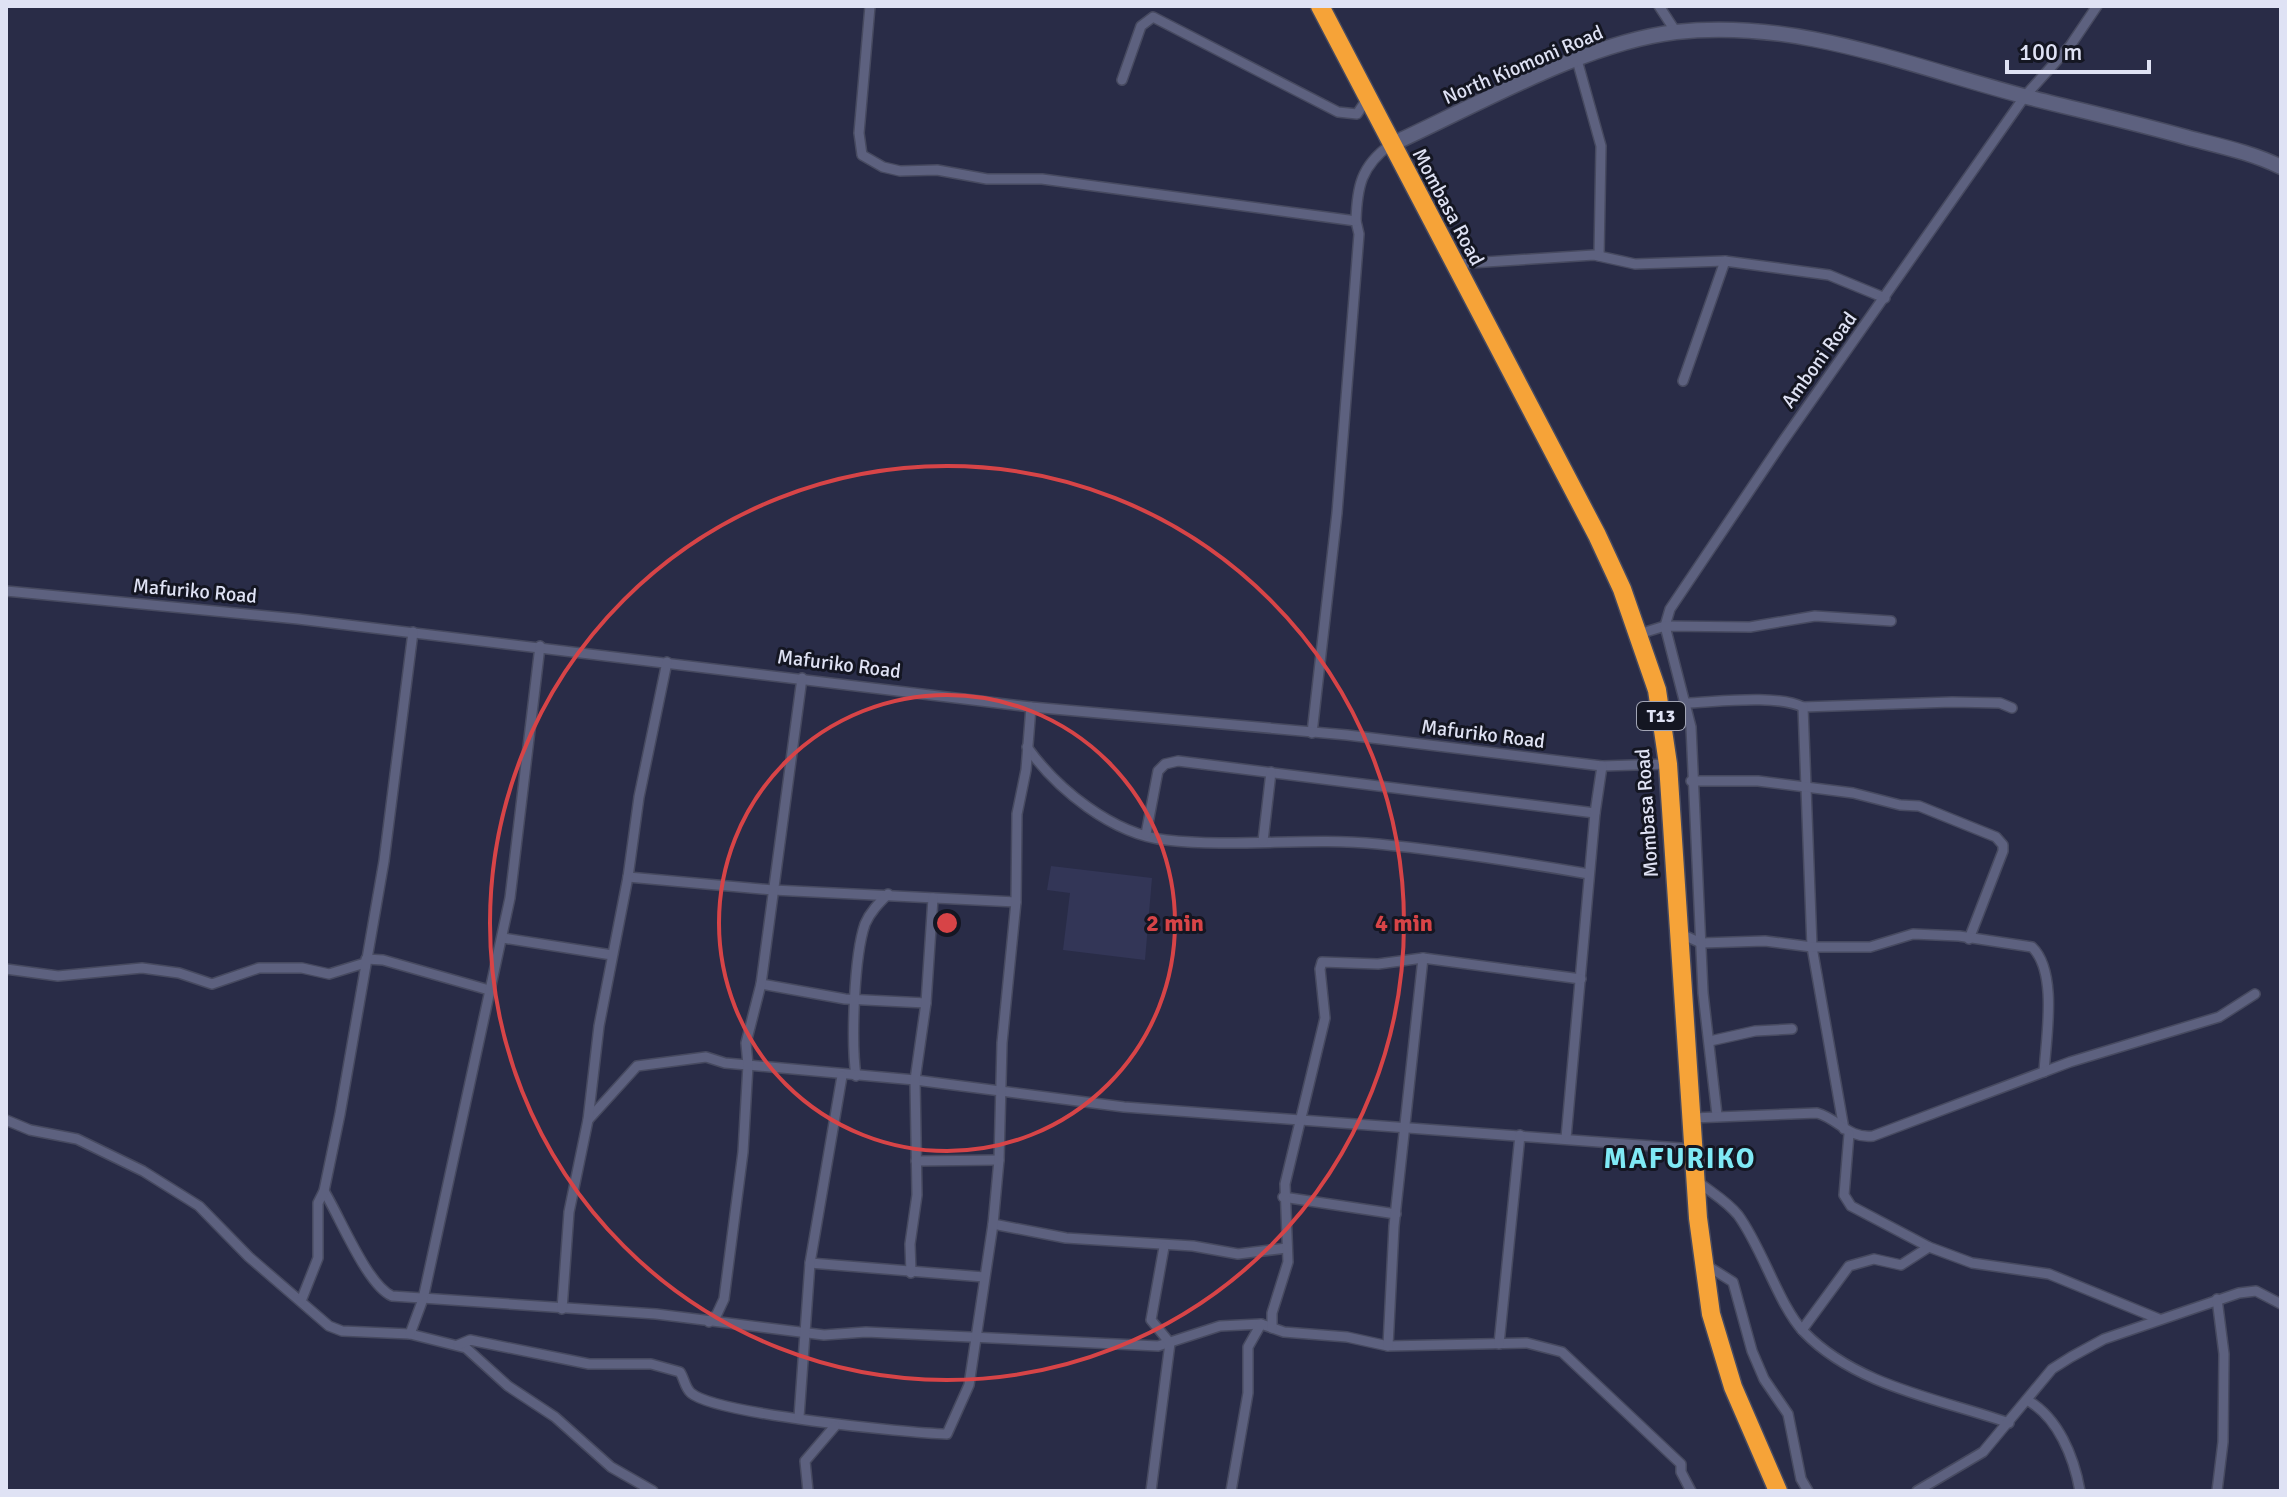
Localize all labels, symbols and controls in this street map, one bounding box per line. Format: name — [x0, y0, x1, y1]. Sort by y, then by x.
street label: North Kiomoni Road — [1439, 20, 1607, 110]
scale bar — [2007, 24, 2149, 74]
text: 100 m — [2019, 37, 2082, 67]
street label: Mombasa Road — [1407, 144, 1489, 270]
street label: Amboni Road — [1776, 307, 1862, 413]
street label: Mafuriko Road — [132, 573, 258, 609]
street label: Mafuriko Road — [776, 644, 902, 684]
road number: T13 — [1637, 702, 1685, 730]
street label: Mafuriko Road — [1420, 714, 1546, 754]
street label: Mombasa Road — [1630, 748, 1664, 878]
text: 2 min — [1146, 908, 1204, 938]
text: 4 min — [1375, 908, 1433, 938]
centre of rings — [933, 909, 961, 937]
district label: MAFURIKO — [1604, 1142, 1756, 1176]

